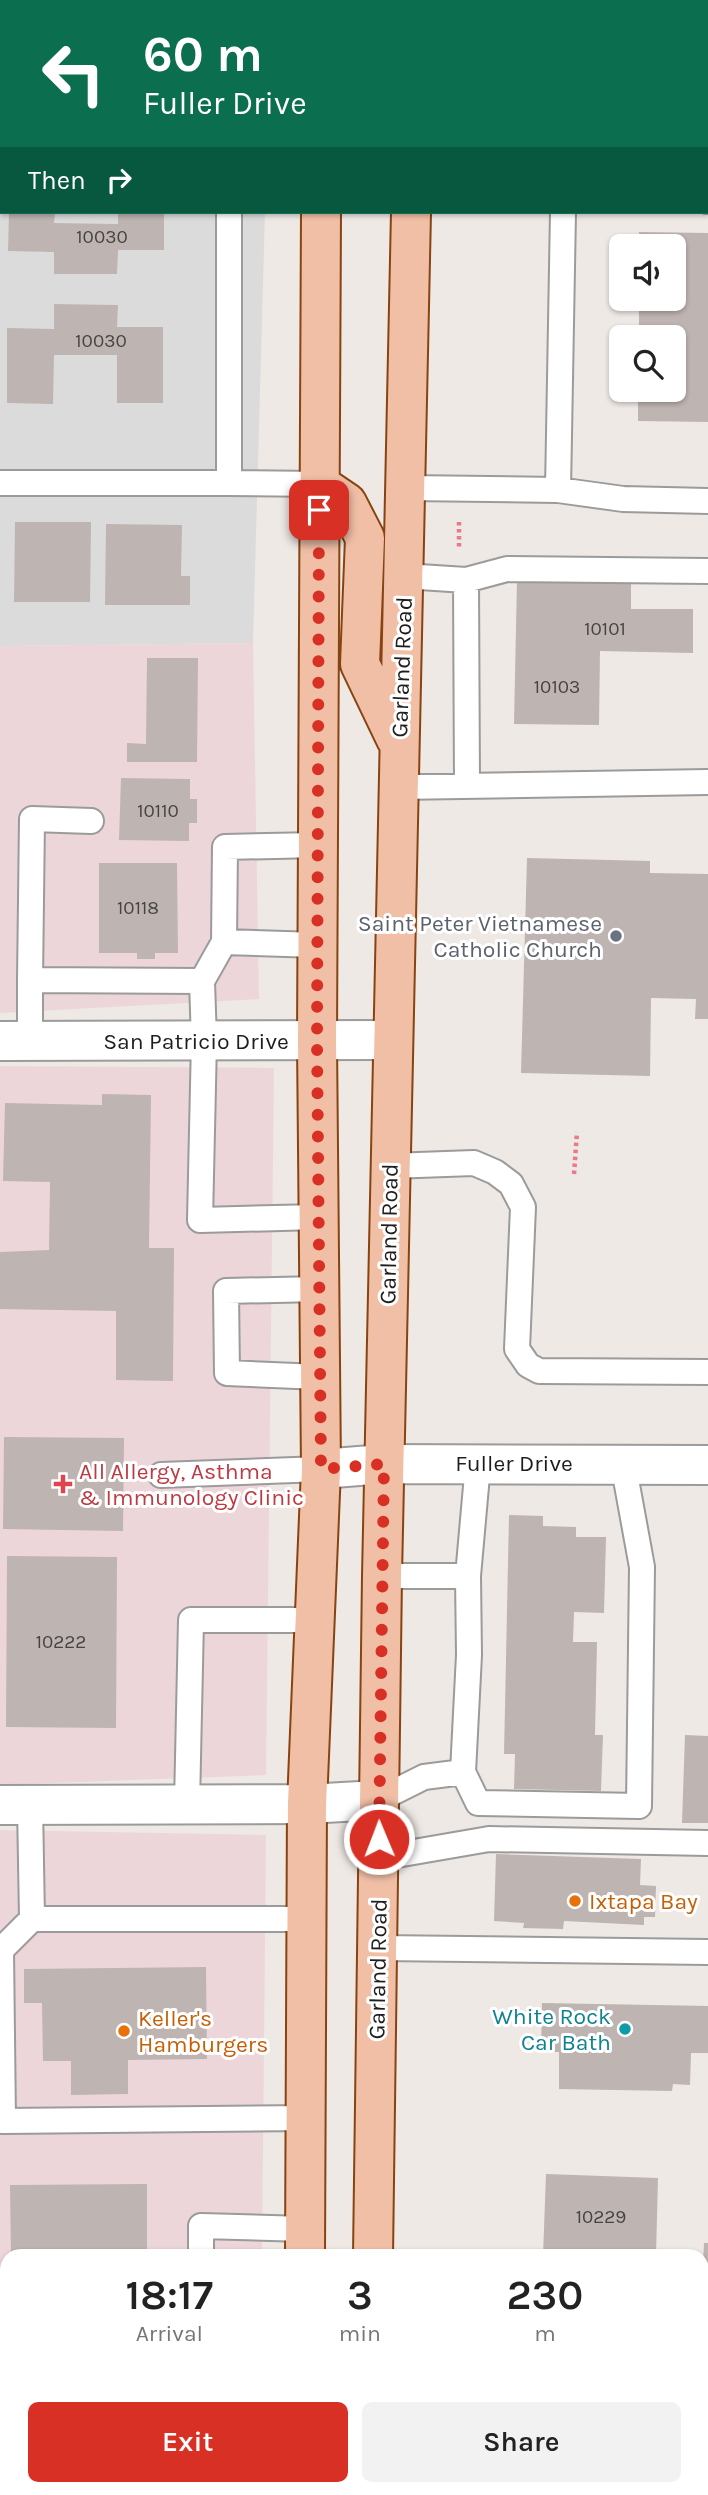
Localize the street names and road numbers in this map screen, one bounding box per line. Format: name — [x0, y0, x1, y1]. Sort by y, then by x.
street label: Garland Road — [386, 596, 418, 738]
street label: San Patricio Drive — [103, 1028, 289, 1055]
street label: Garland Road — [374, 1163, 404, 1305]
street label: Fuller Drive — [455, 1450, 573, 1477]
street label: Garland Road — [363, 1898, 393, 2040]

